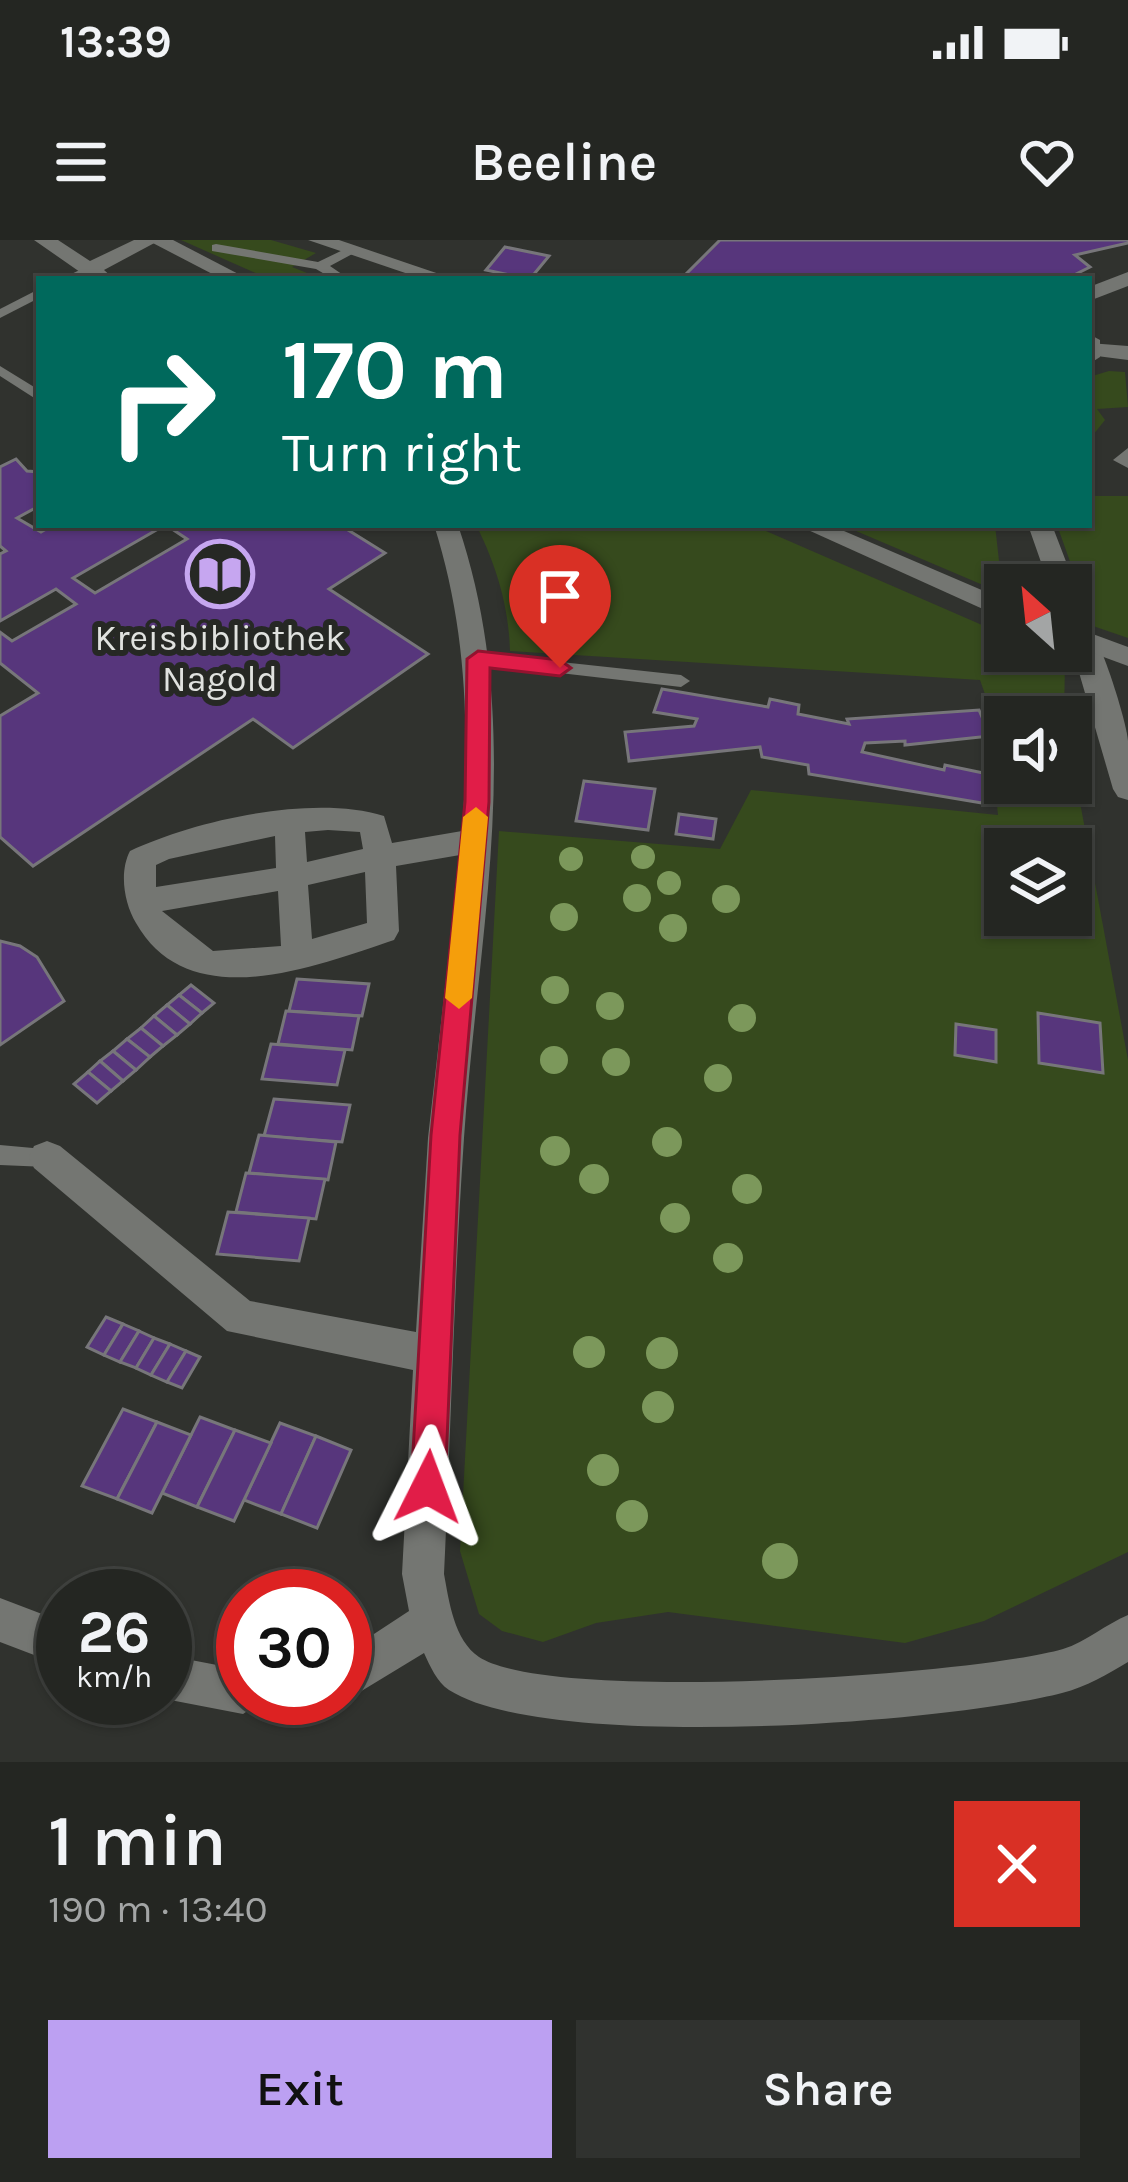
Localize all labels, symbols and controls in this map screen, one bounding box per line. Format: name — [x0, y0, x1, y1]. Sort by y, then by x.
text: 13:39 — [60, 16, 172, 68]
icon: menu — [48, 129, 114, 195]
icon: heart — [1014, 129, 1080, 195]
text: Beeline — [471, 130, 657, 194]
text: 170 m — [282, 321, 508, 419]
icon: right — [84, 324, 240, 480]
text: Turn right — [282, 421, 522, 485]
library icon: Kreisbibliothek Nagold — [185, 539, 255, 609]
pin — [509, 545, 611, 668]
icon: arrive — [527, 563, 593, 629]
north arrow — [984, 564, 1092, 672]
map controls — [984, 564, 1092, 936]
place label: Kreisbibliothek Nagold — [95, 617, 345, 700]
button: sound — [984, 696, 1092, 804]
button: layers — [984, 828, 1092, 936]
position arrow — [365, 1424, 491, 1550]
speed limit sign: 30 — [216, 1569, 372, 1725]
text: 26 — [78, 1597, 150, 1667]
text: km/h — [76, 1659, 152, 1695]
text: 1 min — [48, 1799, 227, 1883]
button: close — [954, 1801, 1080, 1927]
text: 190 m · 13:40 — [48, 1886, 268, 1932]
button: Exit — [48, 2020, 552, 2158]
button: Share — [576, 2020, 1080, 2158]

